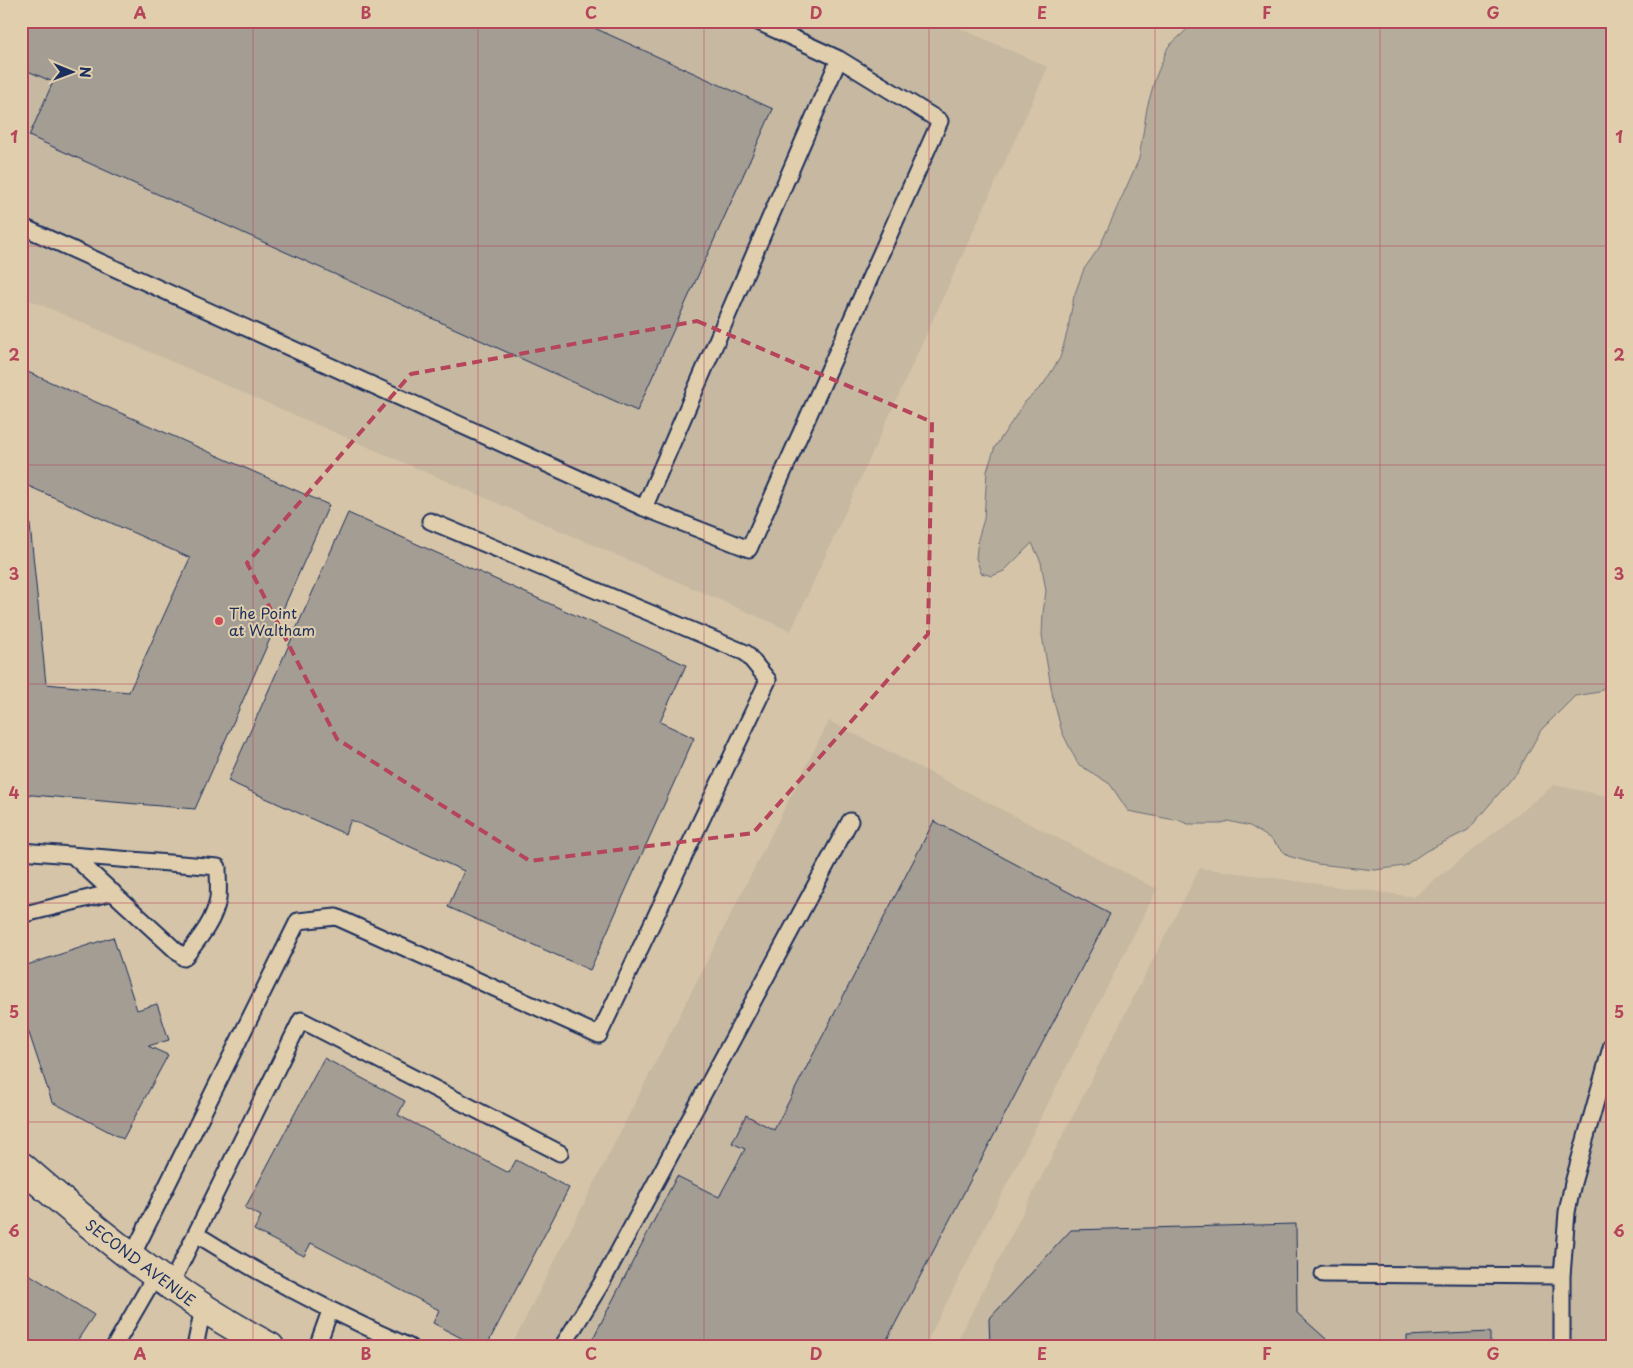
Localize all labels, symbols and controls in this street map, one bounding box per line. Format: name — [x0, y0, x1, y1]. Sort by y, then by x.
text: A — [134, 0, 147, 24]
text: B — [361, 0, 372, 24]
text: C — [585, 0, 597, 24]
text: D — [810, 0, 822, 24]
text: E — [1037, 0, 1047, 24]
text: F — [1262, 0, 1272, 24]
text: G — [1486, 0, 1500, 24]
north arrow — [48, 48, 98, 98]
text: N — [75, 67, 96, 78]
text: 1 — [10, 124, 18, 148]
text: 1 — [1615, 124, 1623, 148]
text: 2 — [8, 342, 20, 366]
text: 2 — [1613, 342, 1625, 366]
text: 3 — [9, 561, 19, 585]
text: 3 — [1614, 561, 1624, 585]
place label: The Point at Waltham — [229, 601, 315, 641]
marker: The Point at Waltham — [213, 615, 225, 627]
text: 4 — [9, 780, 20, 804]
text: 4 — [1614, 780, 1625, 804]
text: 5 — [9, 999, 19, 1023]
text: 5 — [1614, 999, 1624, 1023]
street label: SECOND AVENUE — [81, 1213, 201, 1311]
text: 6 — [8, 1218, 20, 1242]
text: 6 — [1613, 1218, 1625, 1242]
text: A — [134, 1341, 147, 1365]
text: B — [361, 1341, 372, 1365]
text: C — [585, 1341, 597, 1365]
text: D — [810, 1341, 822, 1365]
text: E — [1037, 1341, 1047, 1365]
text: F — [1262, 1341, 1272, 1365]
text: G — [1486, 1341, 1500, 1365]

